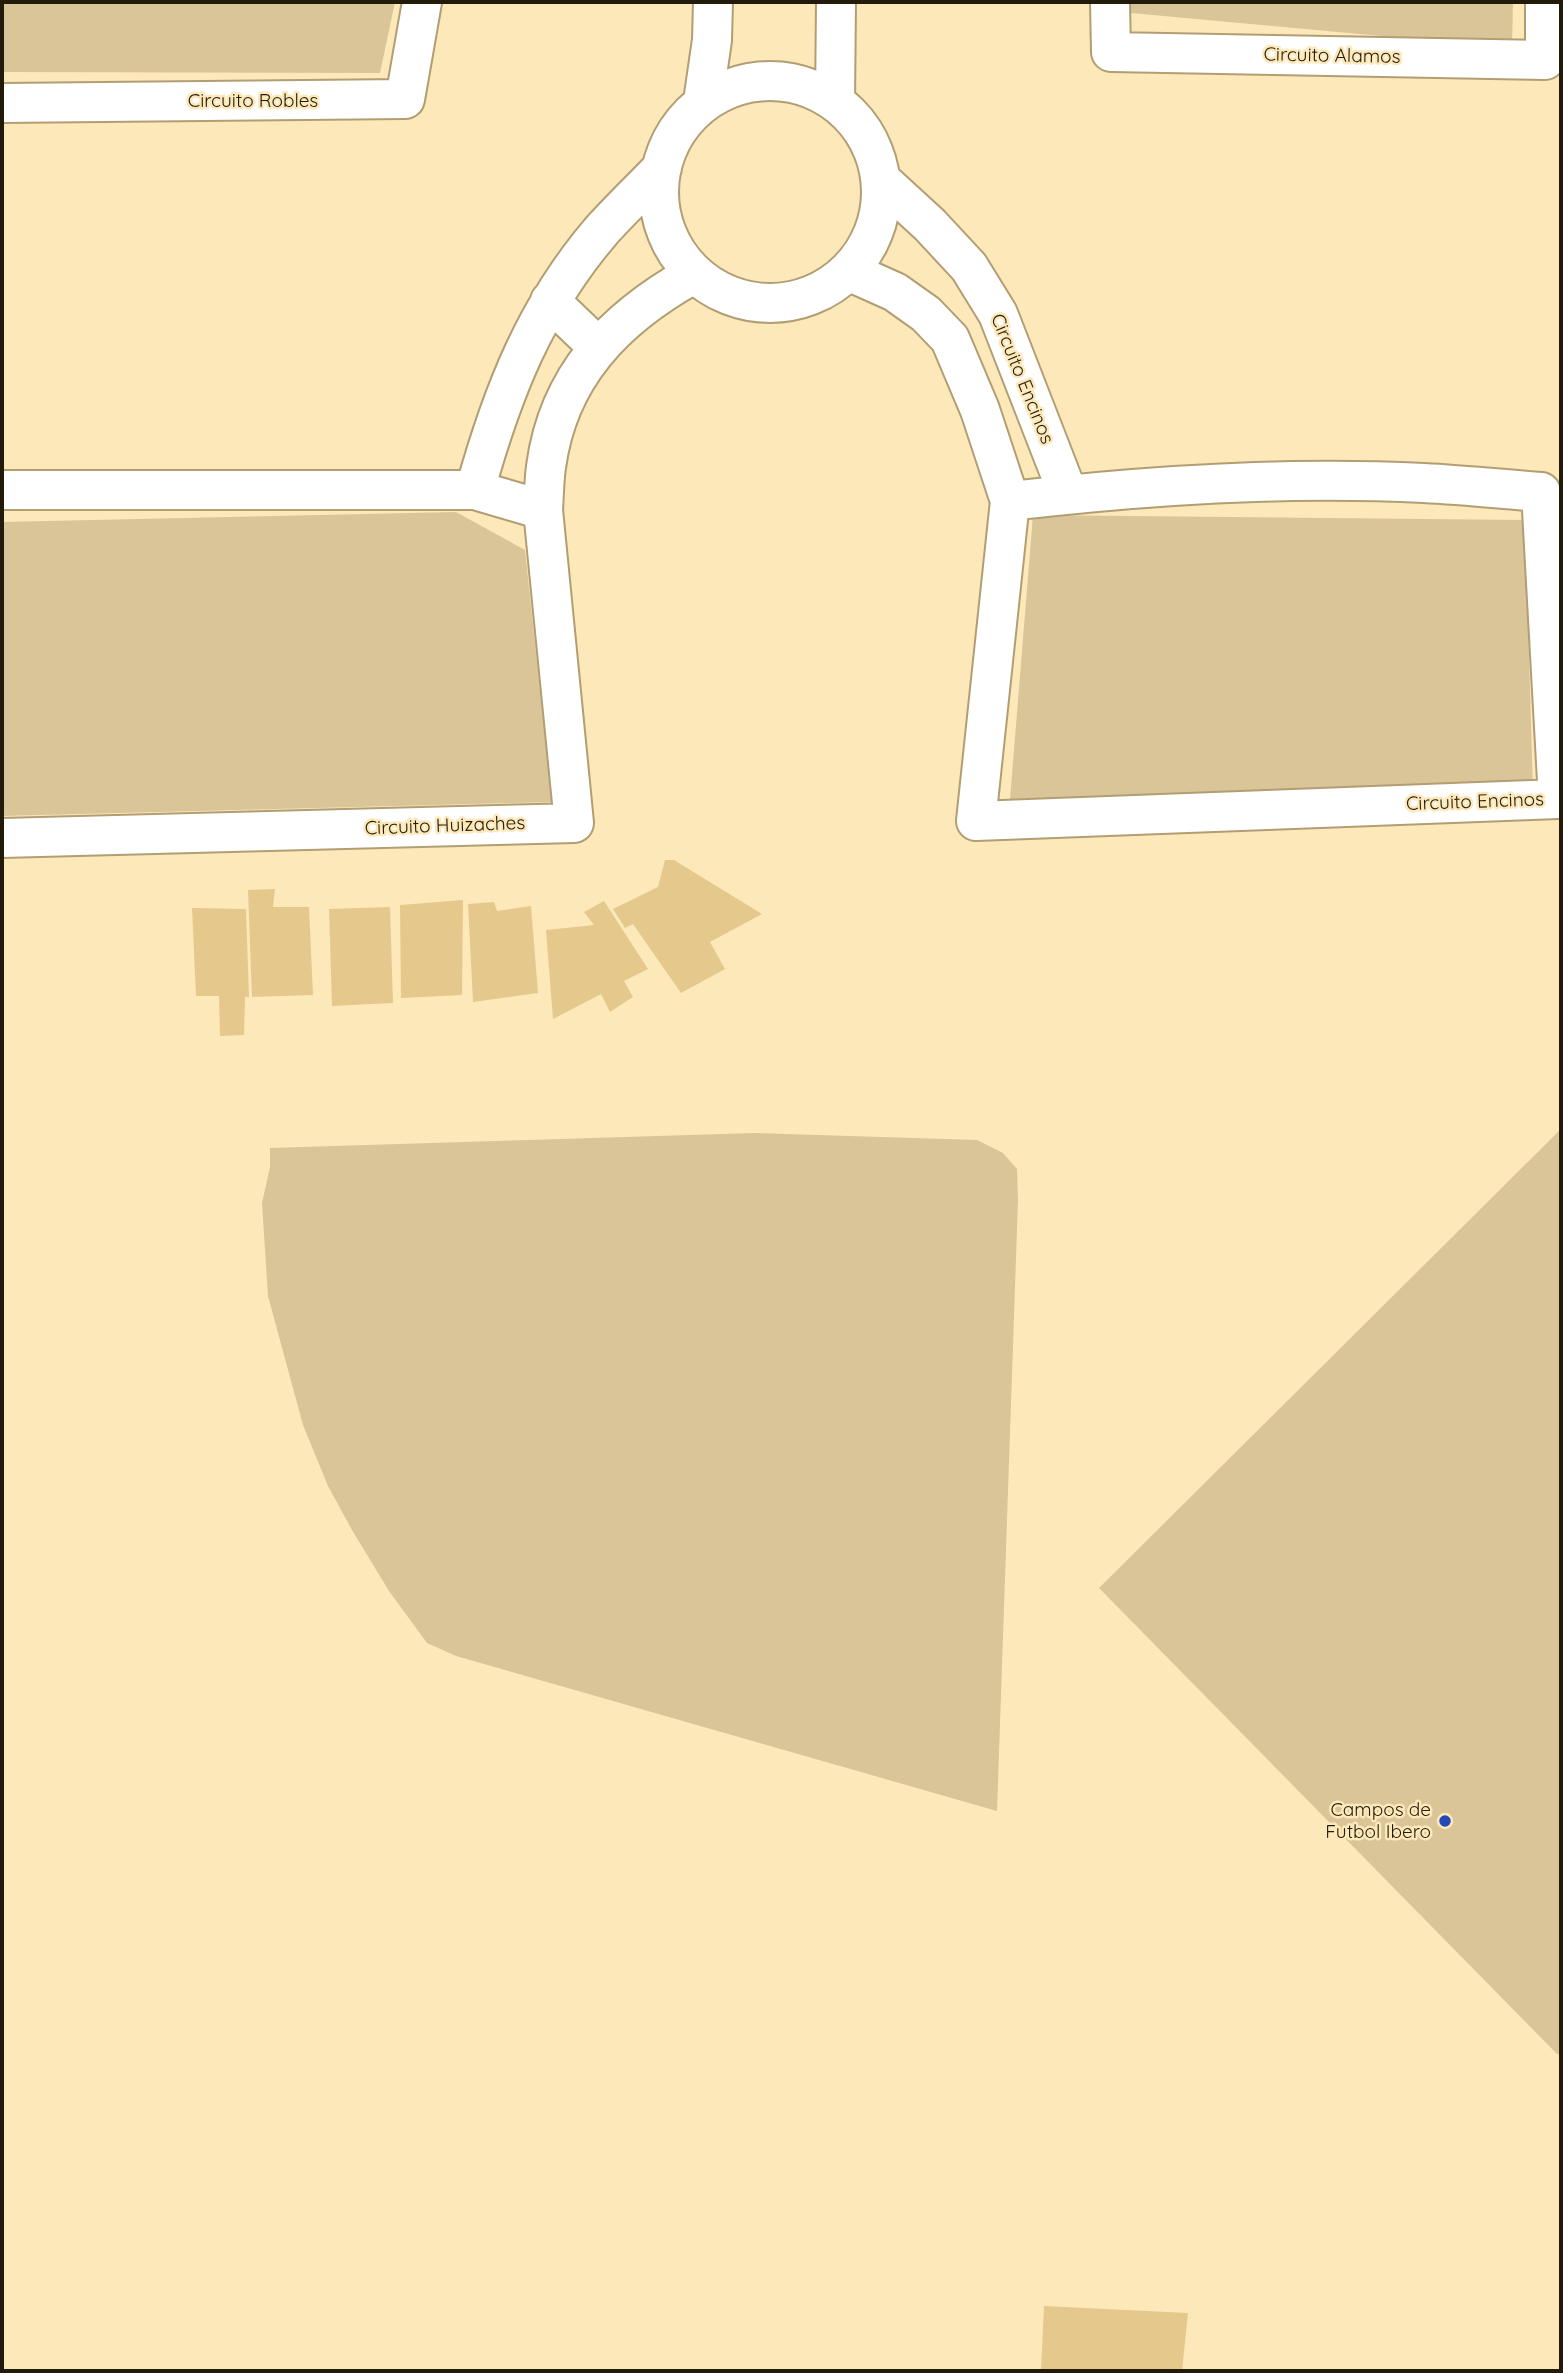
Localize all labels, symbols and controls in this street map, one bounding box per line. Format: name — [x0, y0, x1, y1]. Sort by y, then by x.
street label: Circuito Alamos — [1263, 43, 1401, 69]
street label: Circuito Robles — [188, 90, 318, 112]
street label: Circuito Encinos — [986, 311, 1058, 447]
street label: Circuito Encinos — [1406, 788, 1544, 816]
street label: Circuito Huizaches — [364, 812, 526, 840]
place label: Campos de Futbol Ibero — [1325, 1799, 1431, 1843]
marker: Campos de Futbol Ibero — [1437, 1813, 1453, 1829]

